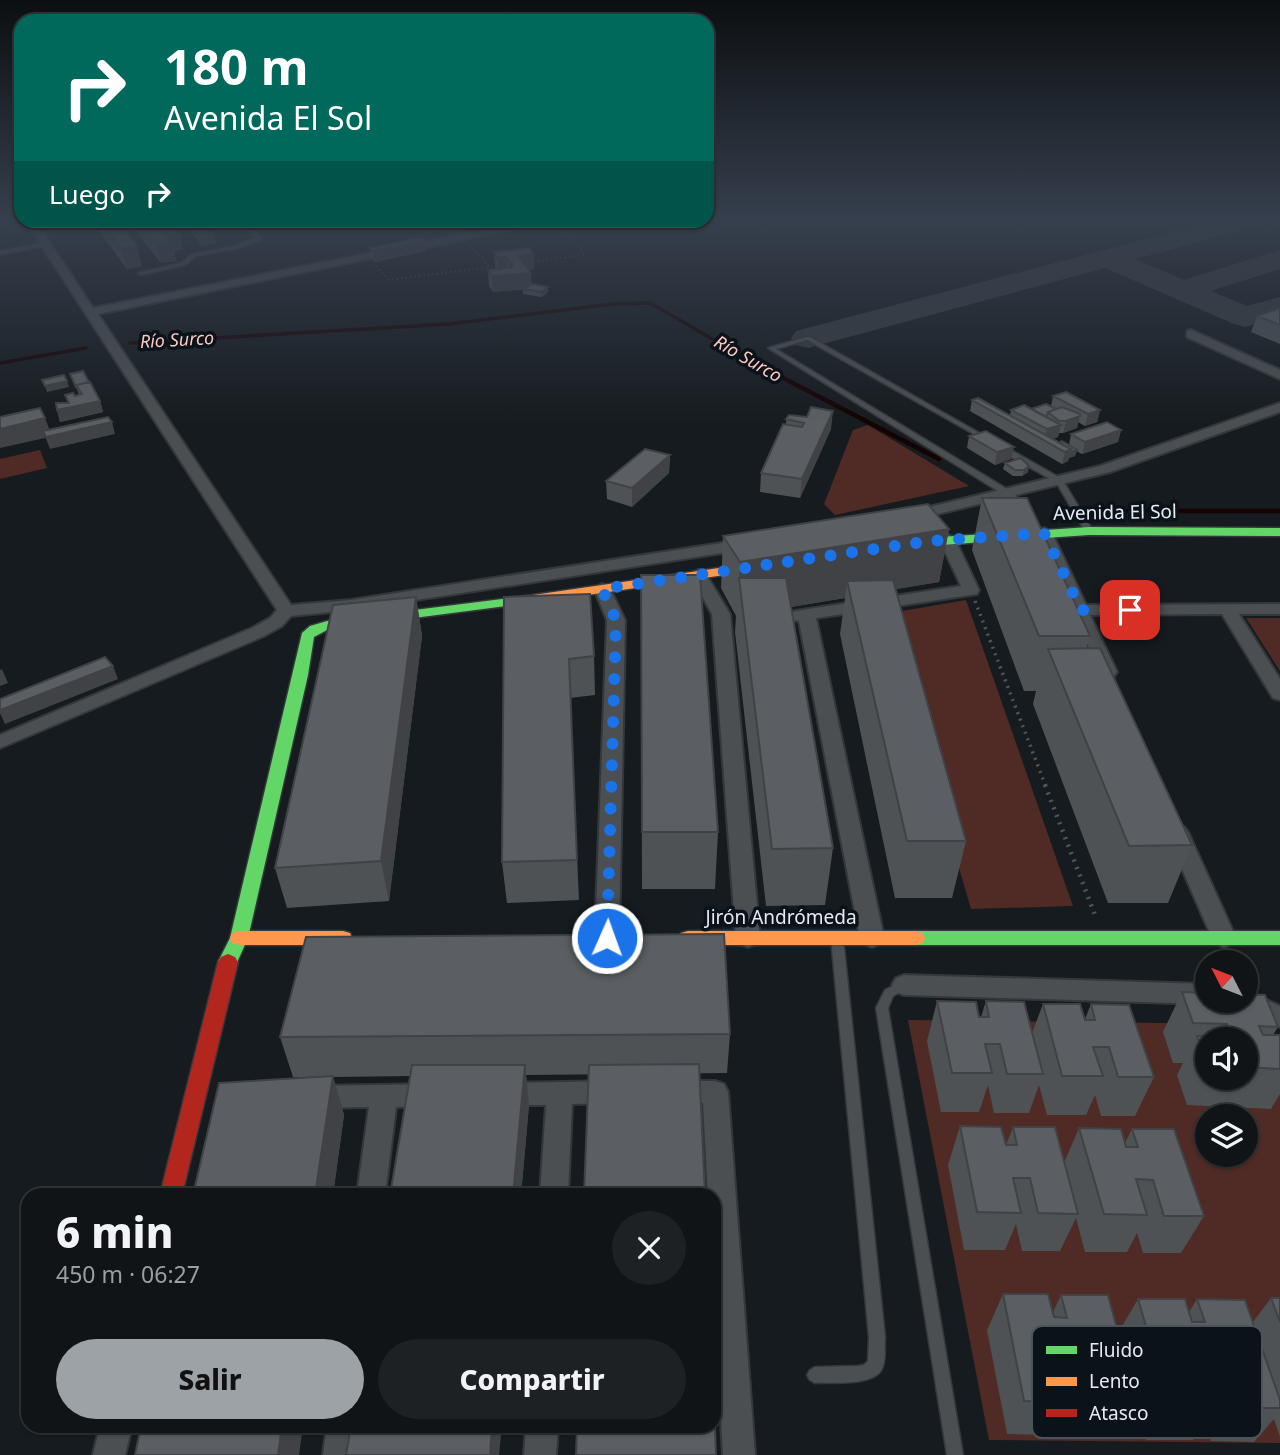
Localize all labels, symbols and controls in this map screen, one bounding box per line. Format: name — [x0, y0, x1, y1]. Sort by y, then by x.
text: 180 m — [164, 33, 309, 99]
icon: right — [49, 42, 140, 133]
text: Avenida El Sol — [164, 96, 372, 139]
icon: right — [139, 175, 177, 213]
text: Luego — [49, 176, 125, 212]
water label: Río Surco — [139, 325, 215, 353]
water label: Río Surco — [710, 329, 787, 387]
street label: Avenida El Sol — [1053, 498, 1177, 526]
pin — [1100, 580, 1160, 640]
icon: arrive — [1111, 591, 1149, 629]
position arrow — [570, 901, 644, 975]
street label: Jirón Andrómeda — [703, 904, 857, 930]
north arrow — [1195, 950, 1258, 1013]
map controls — [1195, 950, 1258, 1167]
button: sound — [1195, 1027, 1258, 1090]
button: layers — [1195, 1104, 1258, 1167]
text: 6 min — [56, 1203, 173, 1260]
button: close — [612, 1211, 686, 1285]
text: 450 m · 06:27 — [56, 1258, 200, 1290]
legend — [1032, 1326, 1262, 1438]
text: Fluido — [1089, 1337, 1144, 1363]
button: Salir — [56, 1339, 364, 1419]
button: Compartir — [378, 1339, 686, 1419]
text: Lento — [1089, 1368, 1140, 1394]
text: Atasco — [1089, 1400, 1148, 1426]

